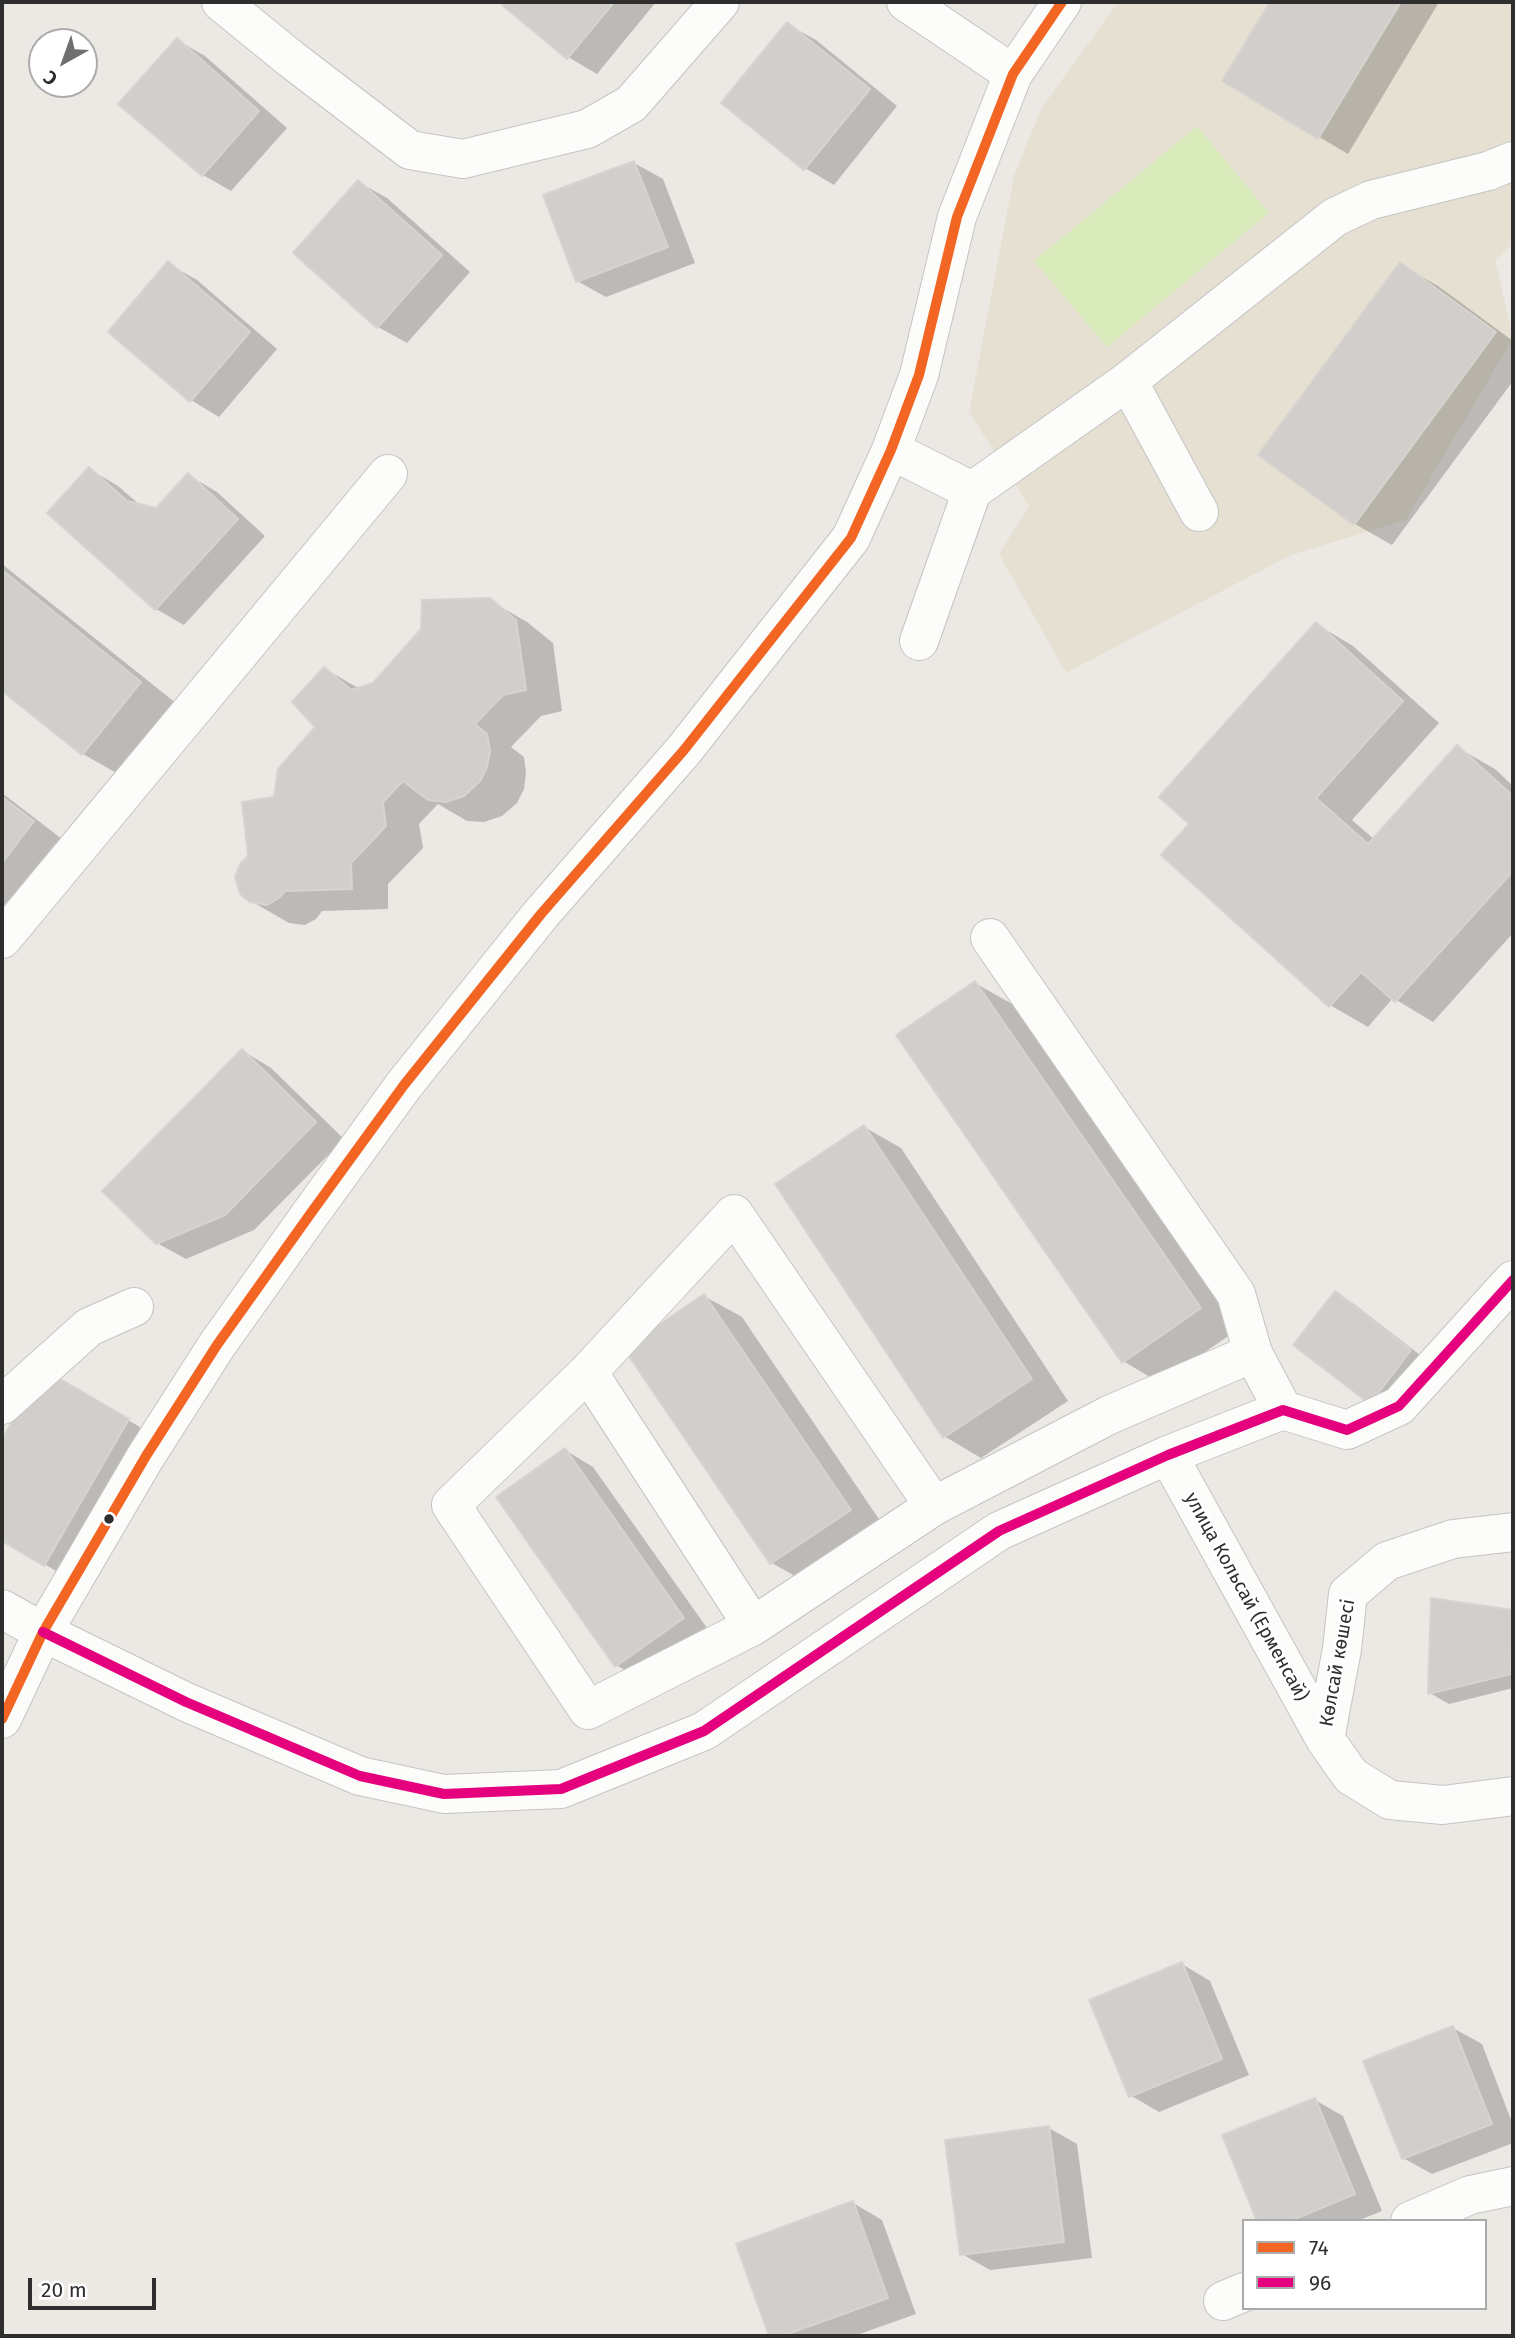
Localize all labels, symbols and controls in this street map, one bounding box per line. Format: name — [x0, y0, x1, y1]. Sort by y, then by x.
north arrow — [28, 28, 98, 98]
text: С — [39, 66, 62, 90]
street label: улица Кольсай (Ерменсай) — [1179, 1489, 1313, 1705]
unlabelled marker — [102, 1512, 116, 1526]
street label: Көлсай көшесі — [1316, 1597, 1360, 1729]
legend — [1242, 2219, 1487, 2310]
text: 74 — [1309, 2235, 1329, 2261]
scale bar — [32, 2264, 159, 2308]
text: 96 — [1309, 2270, 1331, 2296]
text: 20 m — [41, 2277, 87, 2303]

